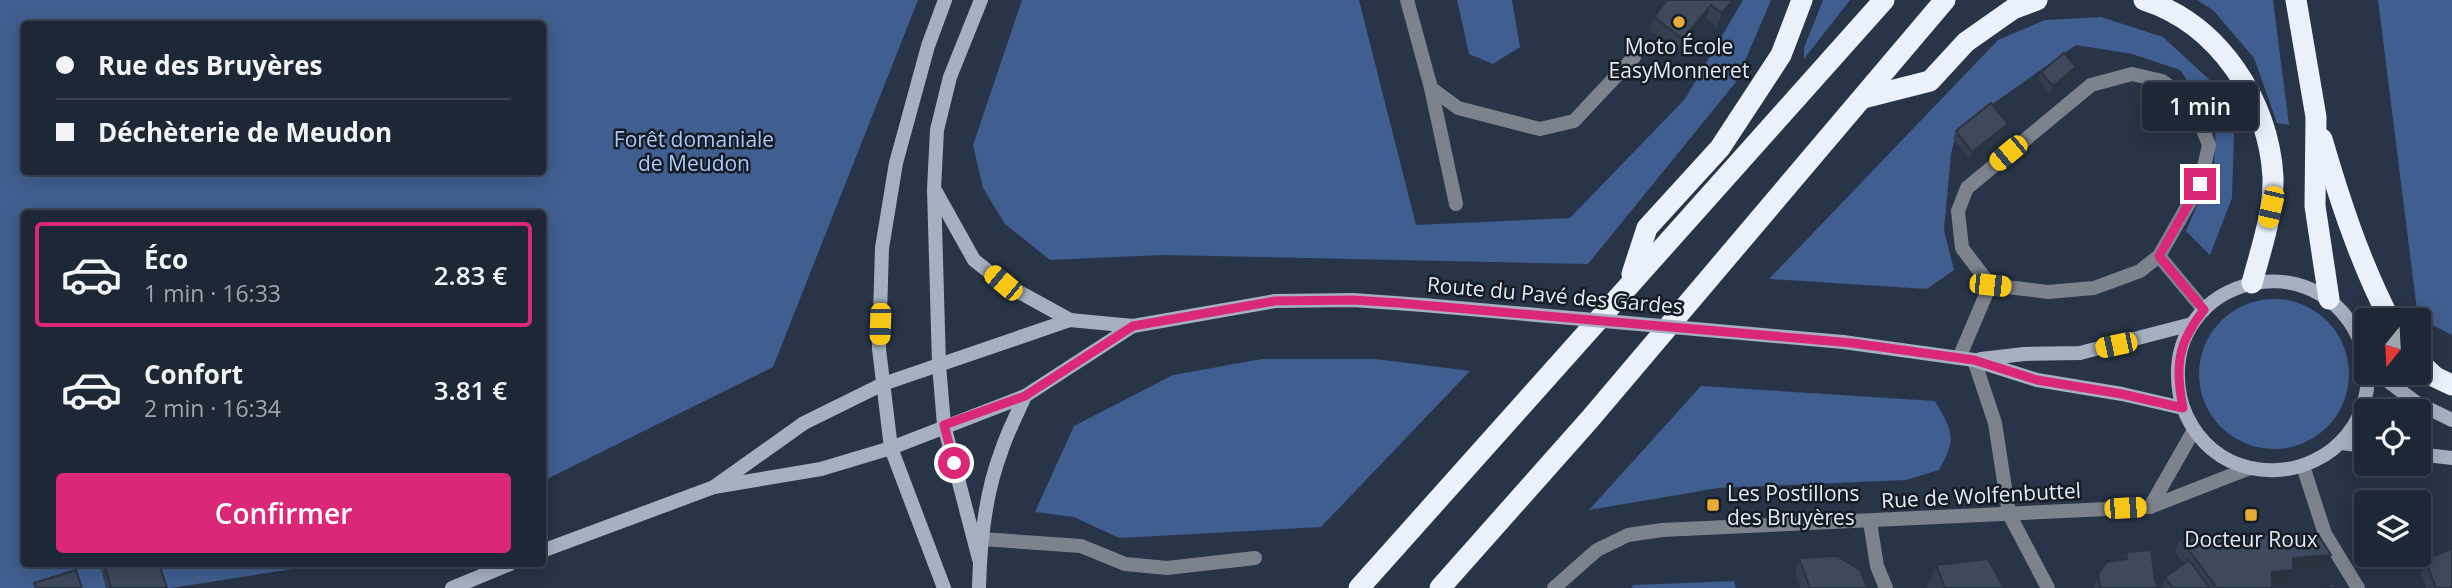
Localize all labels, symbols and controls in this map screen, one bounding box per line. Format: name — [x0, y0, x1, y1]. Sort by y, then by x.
marker: Moto École EasyMonneret — [1671, 14, 1687, 30]
place label: Moto École EasyMonneret — [1609, 32, 1749, 84]
text: Rue des Bruyères — [98, 47, 322, 83]
callout: 1 min — [2142, 82, 2258, 132]
text: 1 min — [2169, 90, 2231, 122]
text: Déchèterie de Meudon — [98, 114, 392, 150]
park label: Forêt domaniale de Meudon — [614, 125, 774, 177]
car — [1986, 131, 2031, 175]
route end — [2184, 168, 2216, 200]
car — [2257, 184, 2286, 230]
text: Éco — [144, 241, 188, 277]
icon: car — [60, 243, 123, 306]
text: 2.83 € — [434, 257, 507, 293]
car — [981, 261, 1026, 305]
street label: Route du Pavé des Gardes — [1426, 270, 1684, 320]
car — [1969, 272, 2012, 298]
text: 1 min · 16:33 — [144, 277, 281, 309]
car — [869, 303, 892, 345]
north arrow — [2354, 308, 2431, 385]
map controls — [2354, 308, 2431, 567]
car — [2094, 330, 2139, 360]
text: Confort — [144, 356, 243, 392]
icon: car — [60, 358, 123, 421]
text: 3.81 € — [434, 372, 507, 408]
text: 2 min · 16:34 — [144, 392, 281, 424]
button: locate — [2354, 399, 2431, 476]
route start — [938, 447, 970, 479]
button: Confirmer — [56, 473, 511, 553]
street label: Rue de Wolfenbuttel — [1880, 476, 2082, 514]
place label: Les Postillons des Bruyères — [1727, 479, 1859, 531]
button: layers — [2354, 490, 2431, 567]
car — [2104, 496, 2147, 520]
marker: Les Postillons des Bruyères — [1705, 497, 1721, 513]
marker: Docteur Roux — [2243, 507, 2259, 523]
place label: Docteur Roux — [2184, 525, 2318, 553]

